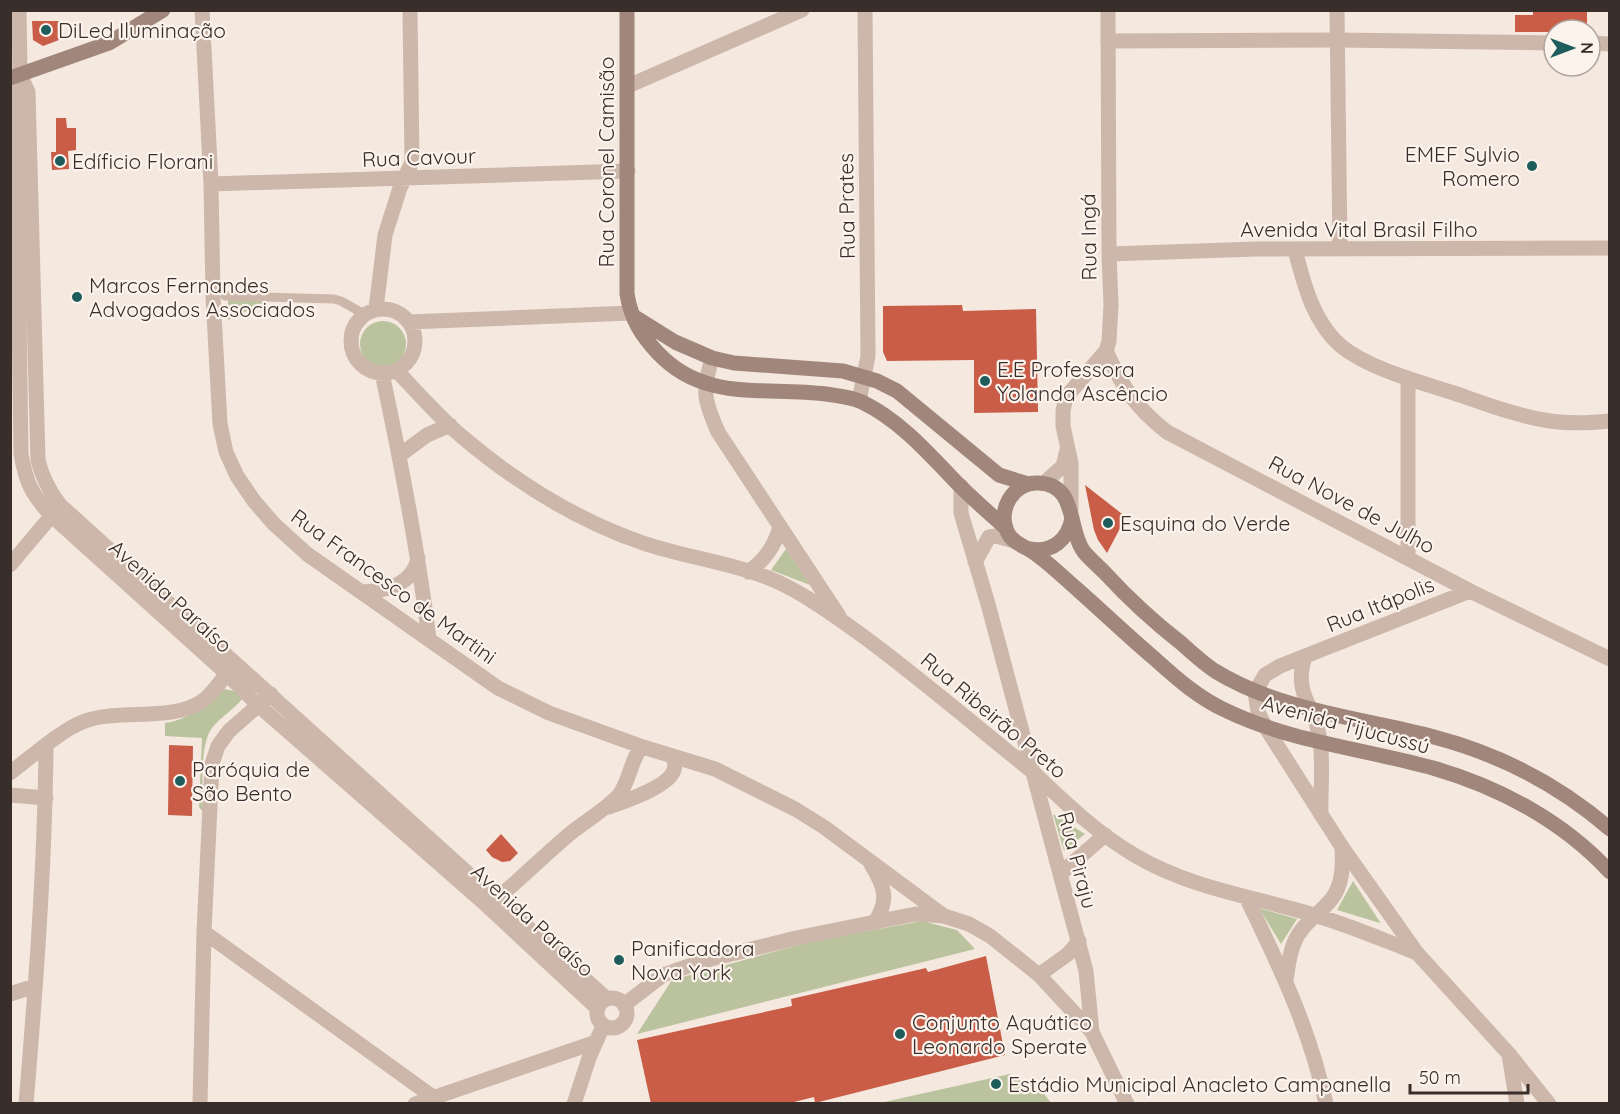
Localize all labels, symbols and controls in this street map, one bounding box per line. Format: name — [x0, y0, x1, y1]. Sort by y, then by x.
place label: DiLed Iluminação — [58, 17, 226, 43]
north arrow — [1542, 18, 1602, 78]
marker: DiLed Iluminação — [39, 23, 53, 37]
text: N — [1577, 42, 1597, 54]
street label: Rua Coronel Camisão — [593, 56, 619, 268]
place label: EMEF Sylvio Romero — [1405, 141, 1520, 191]
street label: Rua Cavour — [361, 142, 477, 172]
place label: Edíficio Florani — [72, 148, 213, 174]
street label: Rua Prates — [832, 153, 860, 259]
marker: Edíficio Florani — [53, 154, 67, 168]
marker: EMEF Sylvio Romero — [1525, 159, 1539, 173]
street label: Rua Ingá — [1074, 193, 1102, 281]
street label: Avenida Vital Brasil Filho — [1240, 216, 1478, 242]
place label: Marcos Fernandes Advogados Associados — [89, 272, 315, 322]
marker: Marcos Fernandes Advogados Associados — [70, 290, 84, 304]
place label: E.E Professora Yolanda Ascêncio — [997, 356, 1168, 406]
marker: E.E Professora Yolanda Ascêncio — [978, 374, 992, 388]
street label: Rua Nove de Julho — [1264, 449, 1440, 559]
street label: Rua Francesco de Martini — [286, 503, 502, 669]
place label: Esquina do Verde — [1120, 510, 1290, 536]
marker: Esquina do Verde — [1101, 516, 1115, 530]
street label: Avenida Paraíso — [104, 534, 238, 658]
street label: Rua Itápolis — [1322, 571, 1438, 637]
street label: Rua Ribeirão Preto — [916, 646, 1072, 784]
street label: Avenida Tijucussú — [1259, 689, 1433, 759]
place label: Paróquia de São Bento — [192, 756, 310, 806]
marker: Paróquia de São Bento — [173, 774, 187, 788]
street label: Rua Piraju — [1053, 809, 1103, 911]
street label: Avenida Paraíso — [466, 858, 600, 982]
place label: Panificadora Nova York — [631, 935, 754, 985]
marker: Panificadora Nova York — [612, 953, 626, 967]
place label: Conjunto Aquático Leonardo Sperate — [912, 1009, 1092, 1059]
marker: Conjunto Aquático Leonardo Sperate — [893, 1027, 907, 1041]
scale bar — [1410, 1057, 1528, 1095]
text: 50 m — [1419, 1066, 1461, 1089]
place label: Estádio Municipal Anacleto Campanella — [1008, 1071, 1391, 1097]
marker: Estádio Municipal Anacleto Campanella — [989, 1077, 1003, 1091]

